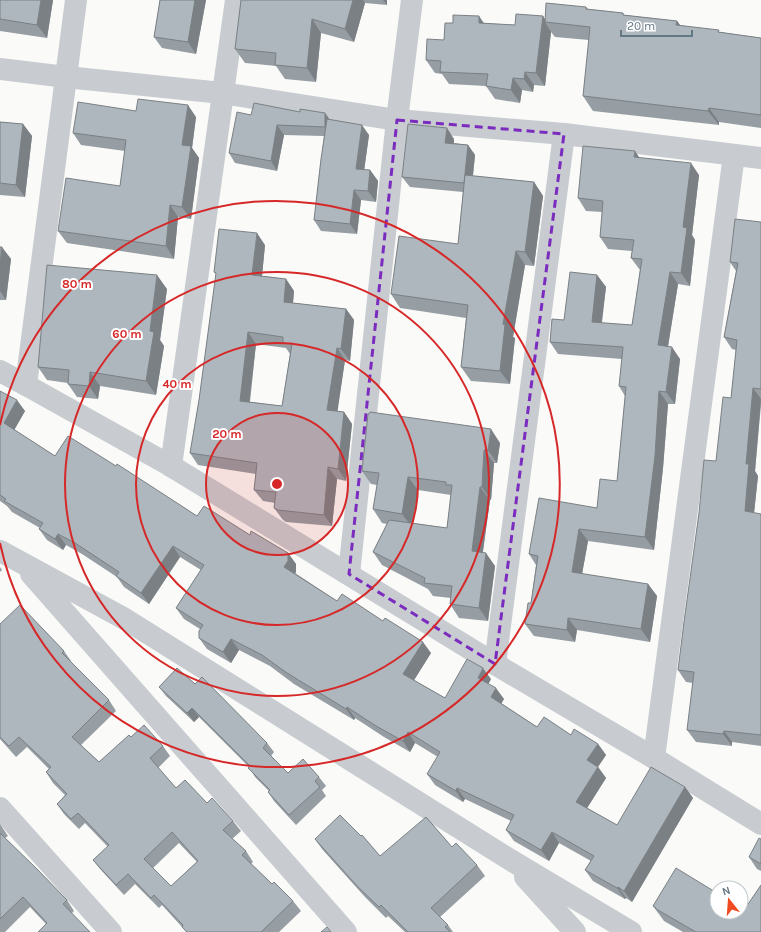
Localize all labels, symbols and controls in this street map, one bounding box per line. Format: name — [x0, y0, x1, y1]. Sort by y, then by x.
scale bar — [621, 12, 692, 38]
text: 20 m — [627, 19, 655, 33]
text: 80 m — [62, 277, 92, 291]
text: 60 m — [112, 327, 142, 341]
text: 40 m — [162, 377, 192, 391]
text: 20 m — [212, 427, 242, 441]
centre of rings — [270, 477, 284, 491]
north arrow — [709, 880, 749, 920]
text: N — [721, 884, 732, 898]

